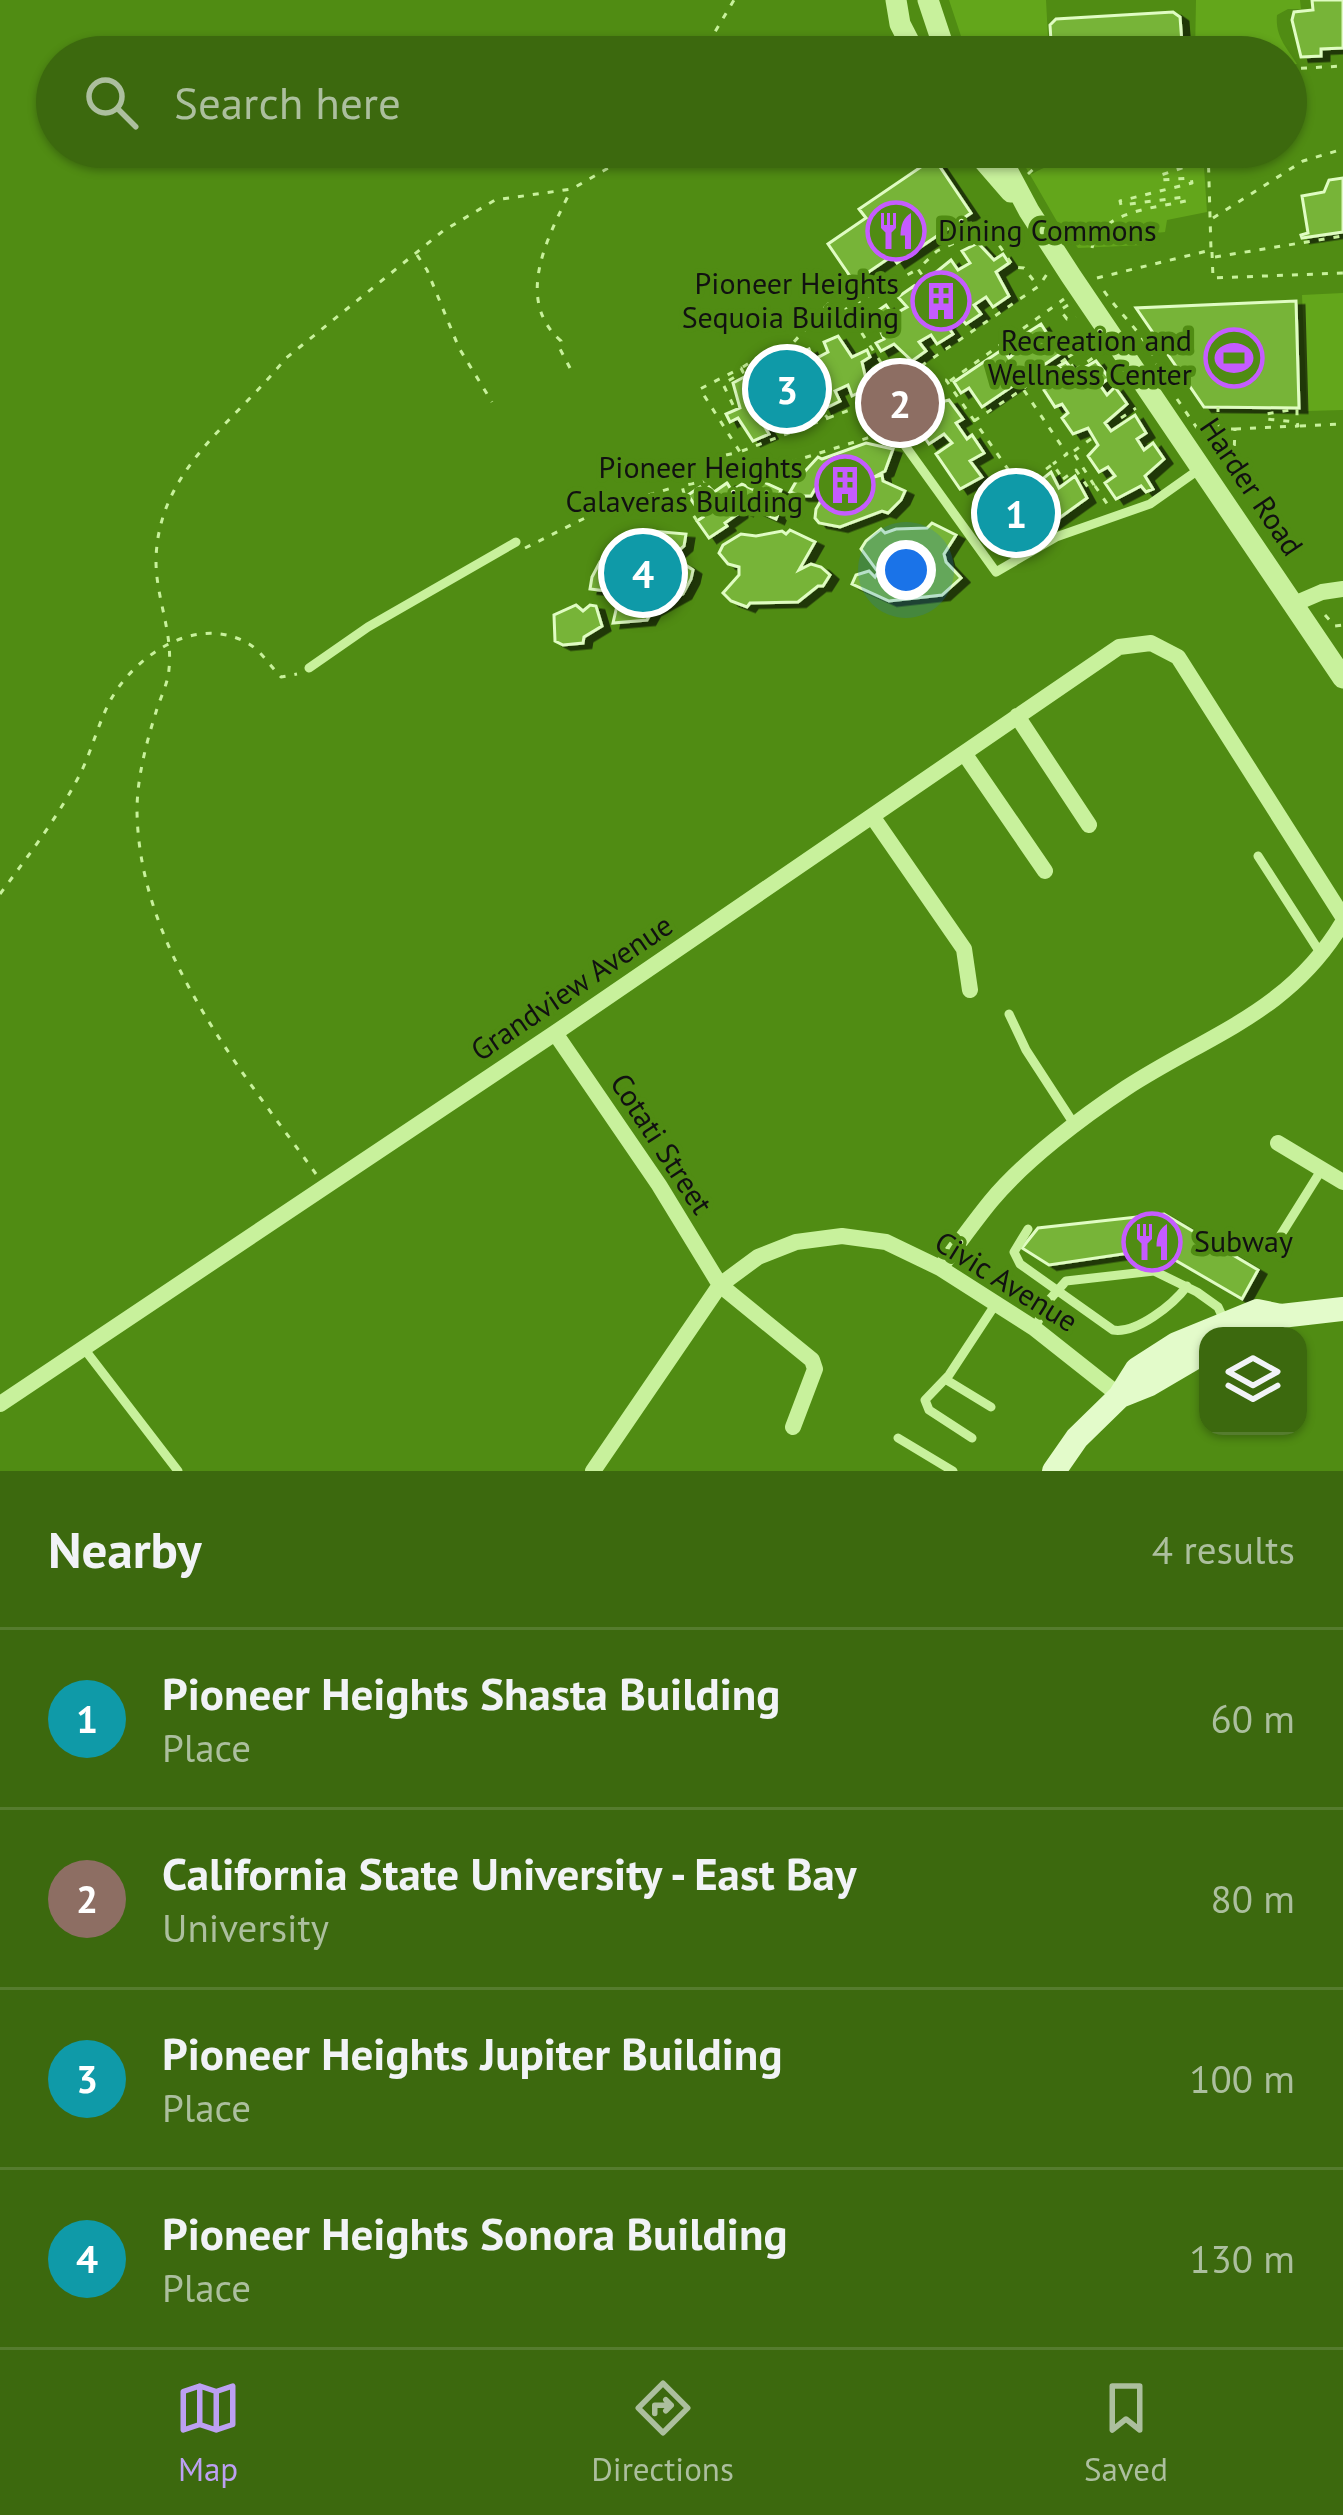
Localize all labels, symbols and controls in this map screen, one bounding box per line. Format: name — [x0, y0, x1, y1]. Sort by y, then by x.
search box — [36, 36, 1307, 168]
icon: search — [78, 69, 144, 135]
text: Search here — [174, 73, 401, 131]
restaurant icon: Dining Commons — [865, 200, 927, 262]
place label: Dining Commons — [938, 210, 1157, 249]
place label: Pioneer Heights Sequoia Building — [682, 263, 899, 336]
building icon: Pioneer Heights Sequoia Building — [910, 270, 972, 332]
place label: Recreation and Wellness Center — [988, 320, 1192, 393]
sports icon: Recreation and Wellness Center — [1203, 327, 1265, 389]
pin: 3 — [748, 344, 826, 434]
pin: 2 — [861, 358, 939, 448]
street label: Harder Road — [1192, 410, 1313, 563]
place label: Pioneer Heights Calaveras Building — [566, 447, 803, 520]
building icon: Pioneer Heights Calaveras Building — [814, 454, 876, 516]
pin: 1 — [977, 468, 1055, 558]
pin: 4 — [604, 528, 682, 618]
your location — [876, 540, 936, 600]
street label: Grandview Avenue — [463, 905, 680, 1069]
street label: Cotati Street — [602, 1065, 722, 1221]
restaurant icon: Subway — [1121, 1211, 1183, 1273]
street label: Civic Avenue — [928, 1221, 1085, 1340]
place label: Subway — [1194, 1221, 1293, 1260]
map controls — [1199, 1327, 1307, 1435]
button: layers — [1199, 1327, 1307, 1435]
text: Nearby — [48, 1516, 202, 1582]
text: 4 results — [1152, 1524, 1295, 1575]
text: Pioneer Heights Shasta Building — [162, 1664, 780, 1722]
text: 1 — [76, 1693, 98, 1744]
text: 60 m — [1210, 1693, 1295, 1744]
text: Place — [162, 1722, 251, 1773]
text: California State University - East Bay — [162, 1844, 856, 1902]
text: 2 — [76, 1873, 98, 1924]
text: 80 m — [1210, 1873, 1295, 1924]
text: University — [162, 1902, 329, 1953]
text: Pioneer Heights Jupiter Building — [162, 2024, 783, 2082]
text: 3 — [76, 2053, 98, 2104]
text: 100 m — [1189, 2053, 1295, 2104]
text: Place — [162, 2082, 251, 2133]
text: Pioneer Heights Sonora Building — [162, 2204, 788, 2262]
text: 4 — [76, 2233, 98, 2284]
text: 130 m — [1189, 2233, 1295, 2284]
text: Place — [162, 2262, 251, 2313]
tab: Map — [175, 2375, 241, 2490]
tab: Directions — [591, 2375, 734, 2490]
tab: Saved — [1084, 2375, 1168, 2490]

